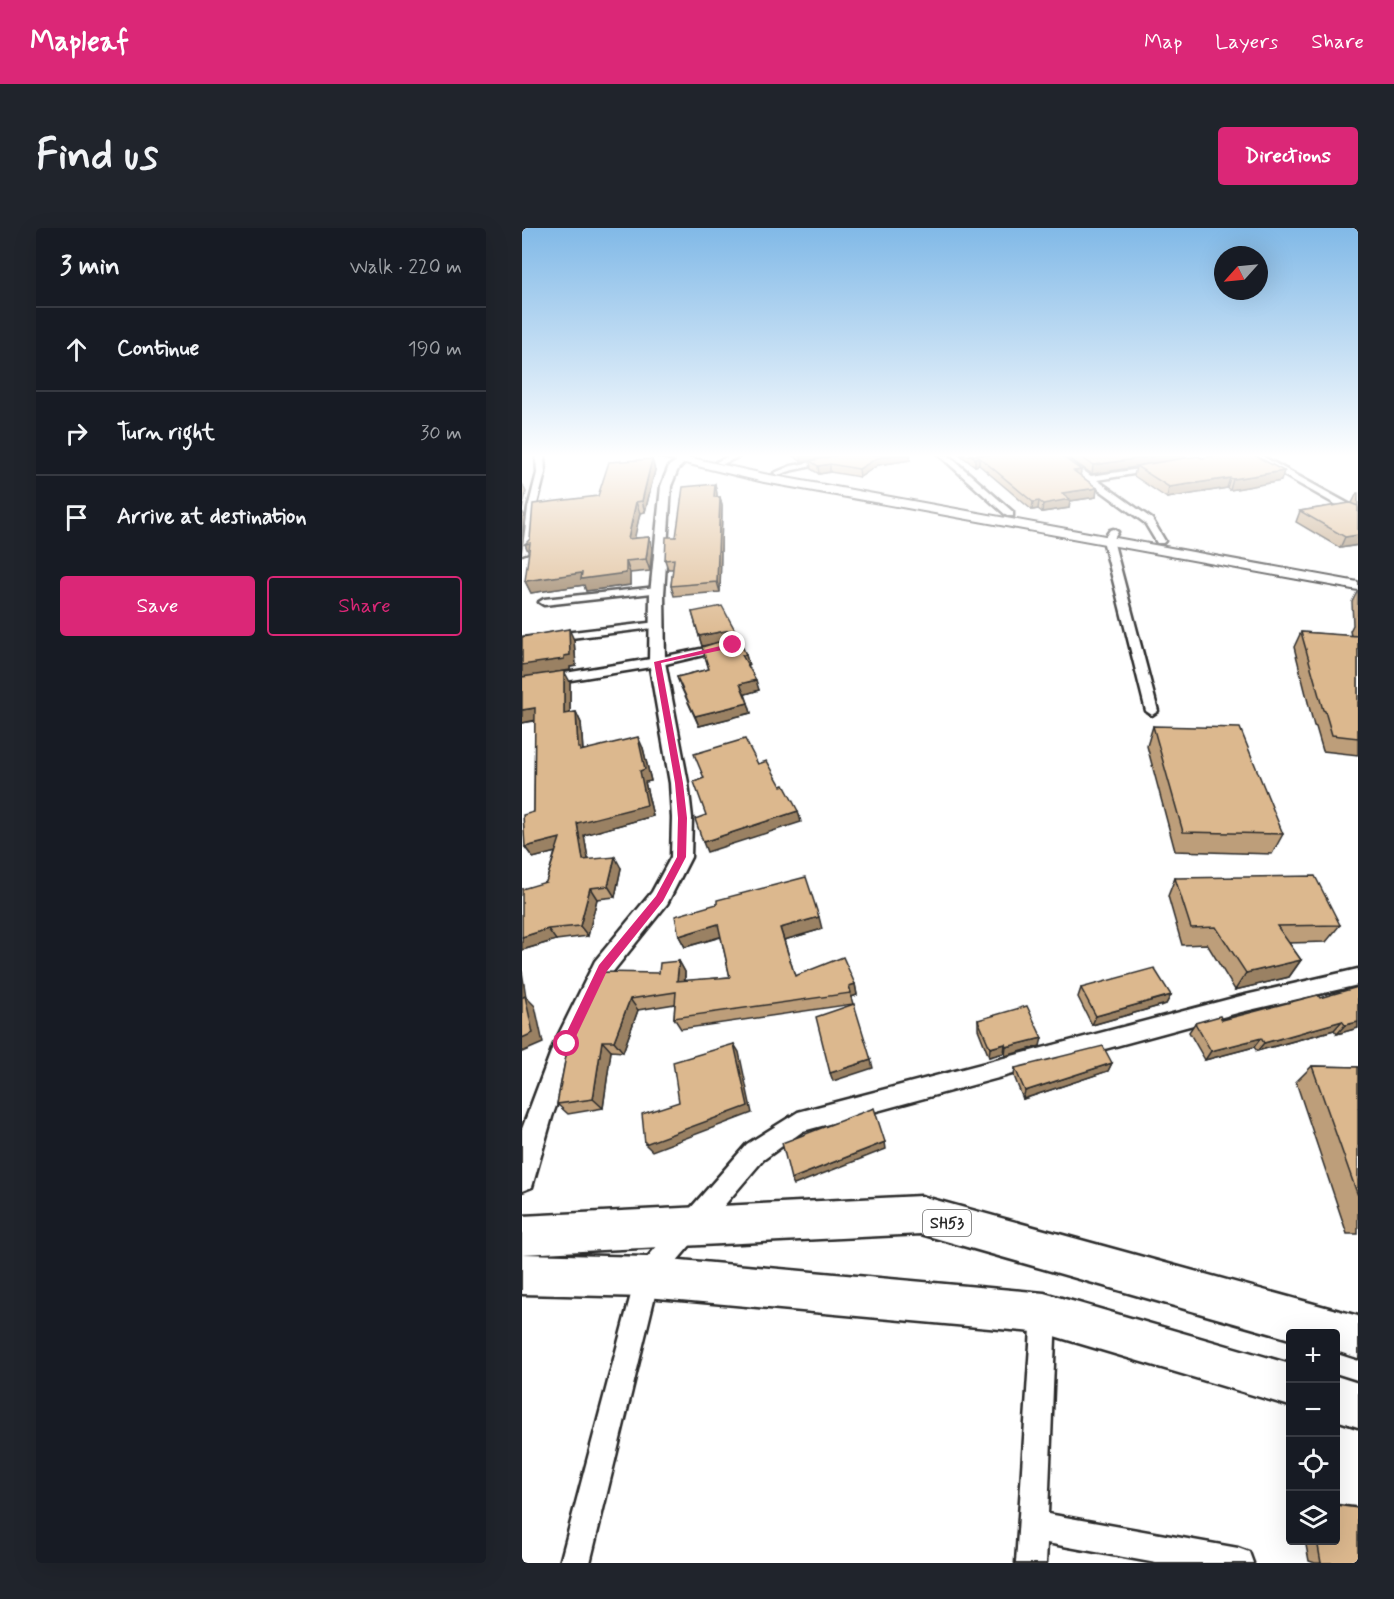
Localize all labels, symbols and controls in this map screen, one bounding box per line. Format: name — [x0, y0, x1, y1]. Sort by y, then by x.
text: Mapleaf — [30, 24, 129, 61]
text: Map — [1144, 28, 1182, 56]
text: Layers — [1215, 28, 1278, 56]
text: Share — [1311, 28, 1364, 56]
button: Directions — [1218, 127, 1358, 185]
text: Find us — [36, 129, 158, 184]
north arrow — [1214, 246, 1268, 300]
text: 3 min — [60, 250, 120, 284]
text: Walk · 220 m — [350, 254, 462, 281]
icon: ahead — [60, 333, 93, 366]
text: Continue — [117, 335, 199, 363]
text: 190 m — [408, 336, 462, 363]
icon: right — [60, 417, 93, 450]
text: Turn right — [117, 419, 215, 447]
text: 30 m — [420, 420, 462, 447]
icon: arrive — [60, 501, 93, 534]
text: Arrive at destination — [117, 503, 307, 531]
button: Save — [60, 576, 255, 636]
button: Share — [267, 576, 462, 636]
route end — [719, 631, 745, 657]
route start — [553, 1030, 579, 1056]
road number: SH53 — [923, 1210, 971, 1236]
map controls — [1286, 1329, 1340, 1545]
button: + — [1286, 1329, 1340, 1383]
button: − — [1286, 1383, 1340, 1437]
button: locate — [1286, 1437, 1340, 1491]
button: layers — [1286, 1491, 1340, 1545]

